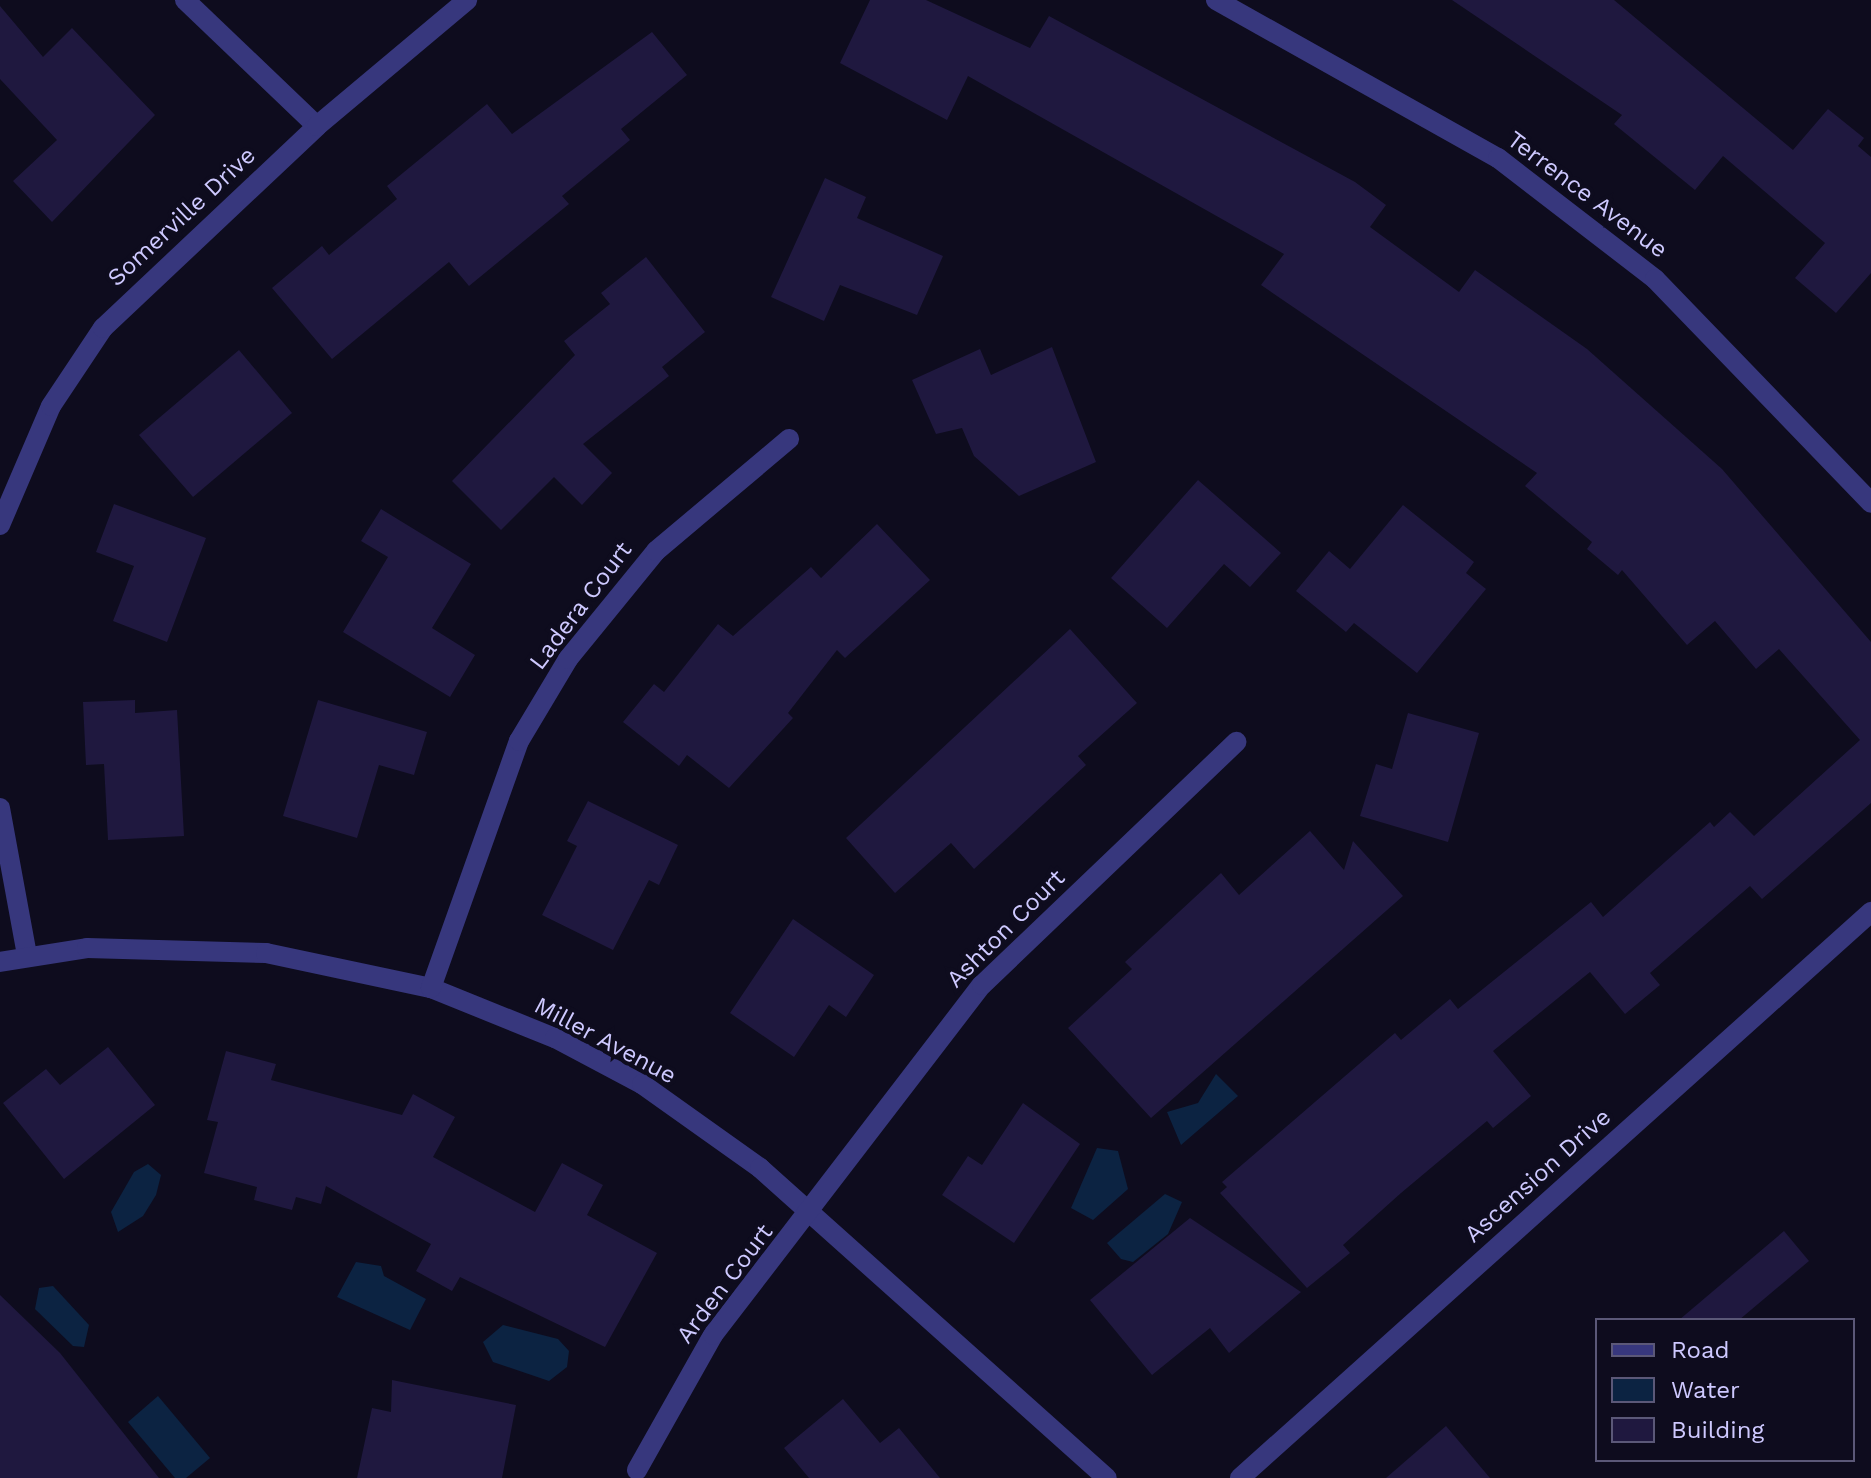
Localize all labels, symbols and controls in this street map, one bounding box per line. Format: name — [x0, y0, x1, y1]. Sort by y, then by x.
street label: Terrence Avenue — [1501, 125, 1673, 265]
street label: Somerville Drive — [102, 141, 262, 293]
street label: Ladera Court — [524, 536, 638, 676]
street label: Ashton Court — [941, 864, 1071, 994]
street label: Miller Avenue — [528, 991, 682, 1091]
street label: Ascension Drive — [1459, 1103, 1617, 1249]
street label: Arden Court — [671, 1219, 779, 1349]
legend — [1595, 1318, 1855, 1462]
text: Road — [1671, 1336, 1730, 1364]
text: Water — [1671, 1376, 1740, 1404]
text: Building — [1671, 1416, 1764, 1444]

